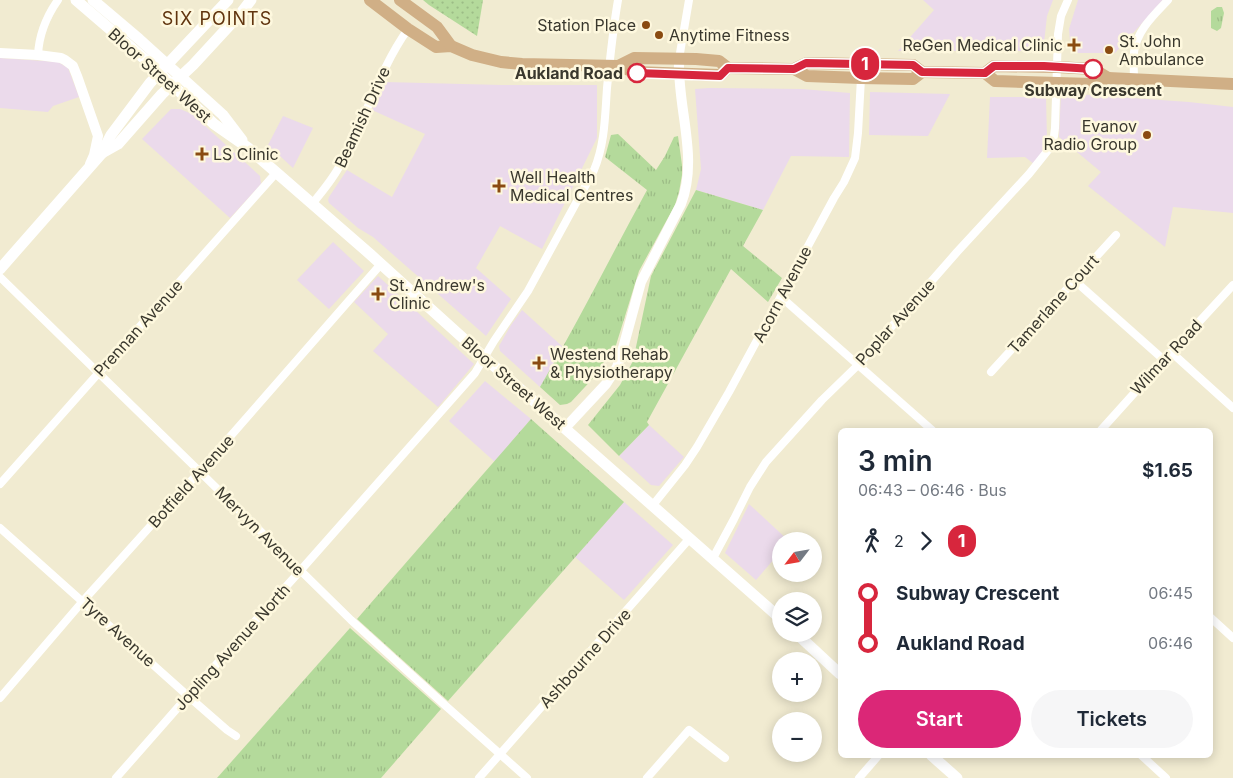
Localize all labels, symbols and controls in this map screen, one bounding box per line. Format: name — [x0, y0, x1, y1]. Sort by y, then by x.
district label: SIX POINTS — [162, 8, 272, 29]
place label: Station Place — [537, 15, 636, 35]
marker: Station Place — [640, 19, 652, 31]
street label: Bloor Street West — [104, 24, 216, 126]
place label: Anytime Fitness — [669, 25, 790, 45]
marker: Anytime Fitness — [653, 29, 665, 41]
place label: St. John Ambulance — [1119, 31, 1204, 69]
place label: ReGen Medical Clinic — [902, 35, 1063, 55]
marker: ReGen Medical Clinic — [1067, 38, 1081, 52]
marker: St. John Ambulance — [1103, 44, 1115, 56]
line badge: 1 — [849, 48, 881, 80]
text: 1 — [861, 53, 869, 74]
marker: Subway Crescent — [1083, 59, 1103, 79]
street label: Beamish Drive — [330, 63, 394, 171]
place label: Aukland Road — [515, 63, 623, 83]
marker: Aukland Road — [627, 63, 647, 83]
place label: Subway Crescent — [1024, 80, 1162, 100]
place label: Evanov Radio Group — [1043, 116, 1137, 154]
marker: Evanov Radio Group — [1141, 129, 1153, 141]
place label: LS Clinic — [213, 144, 279, 164]
marker: LS Clinic — [195, 147, 209, 161]
place label: Well Health Medical Centres — [510, 167, 633, 205]
marker: Well Health Medical Centres — [492, 179, 506, 193]
street label: Acorn Avenue — [748, 242, 816, 346]
street label: Tamerlane Court — [1003, 250, 1103, 358]
street label: Prennan Avenue — [89, 275, 187, 381]
place label: St. Andrew's Clinic — [389, 275, 485, 313]
street label: Poplar Avenue — [851, 275, 939, 369]
marker: St. Andrew's Clinic — [371, 287, 385, 301]
street label: Wilmar Road — [1126, 315, 1206, 399]
street label: Bloor Street West — [458, 332, 570, 434]
place label: Westend Rehab & Physiotherapy — [550, 344, 673, 382]
marker: Westend Rehab & Physiotherapy — [532, 356, 546, 370]
street label: Botfield Avenue — [144, 430, 238, 532]
text: 3 min — [858, 444, 933, 478]
text: $1.65 — [1142, 459, 1193, 482]
text: 06:43 – 06:46 · Bus — [858, 480, 1007, 500]
street label: Mervyn Avenue — [211, 482, 309, 580]
icon: walk — [858, 527, 886, 555]
icon: forward — [912, 527, 940, 555]
text: 1 — [958, 530, 966, 551]
text: 2 — [894, 531, 904, 551]
north arrow — [772, 532, 822, 582]
map controls — [772, 532, 822, 762]
street label: Jopling Avenue North — [170, 580, 294, 714]
text: Subway Crescent — [896, 582, 1059, 605]
text: 06:45 — [1148, 583, 1193, 603]
button: layers — [772, 592, 822, 642]
street label: Tyre Avenue — [76, 593, 160, 671]
street label: Ashbourne Drive — [535, 604, 635, 712]
text: Aukland Road — [896, 632, 1025, 655]
text: 06:46 — [1148, 633, 1193, 653]
button: + — [772, 652, 822, 702]
button: Start — [858, 690, 1021, 748]
button: Tickets — [1031, 690, 1193, 748]
button: − — [772, 712, 822, 762]

